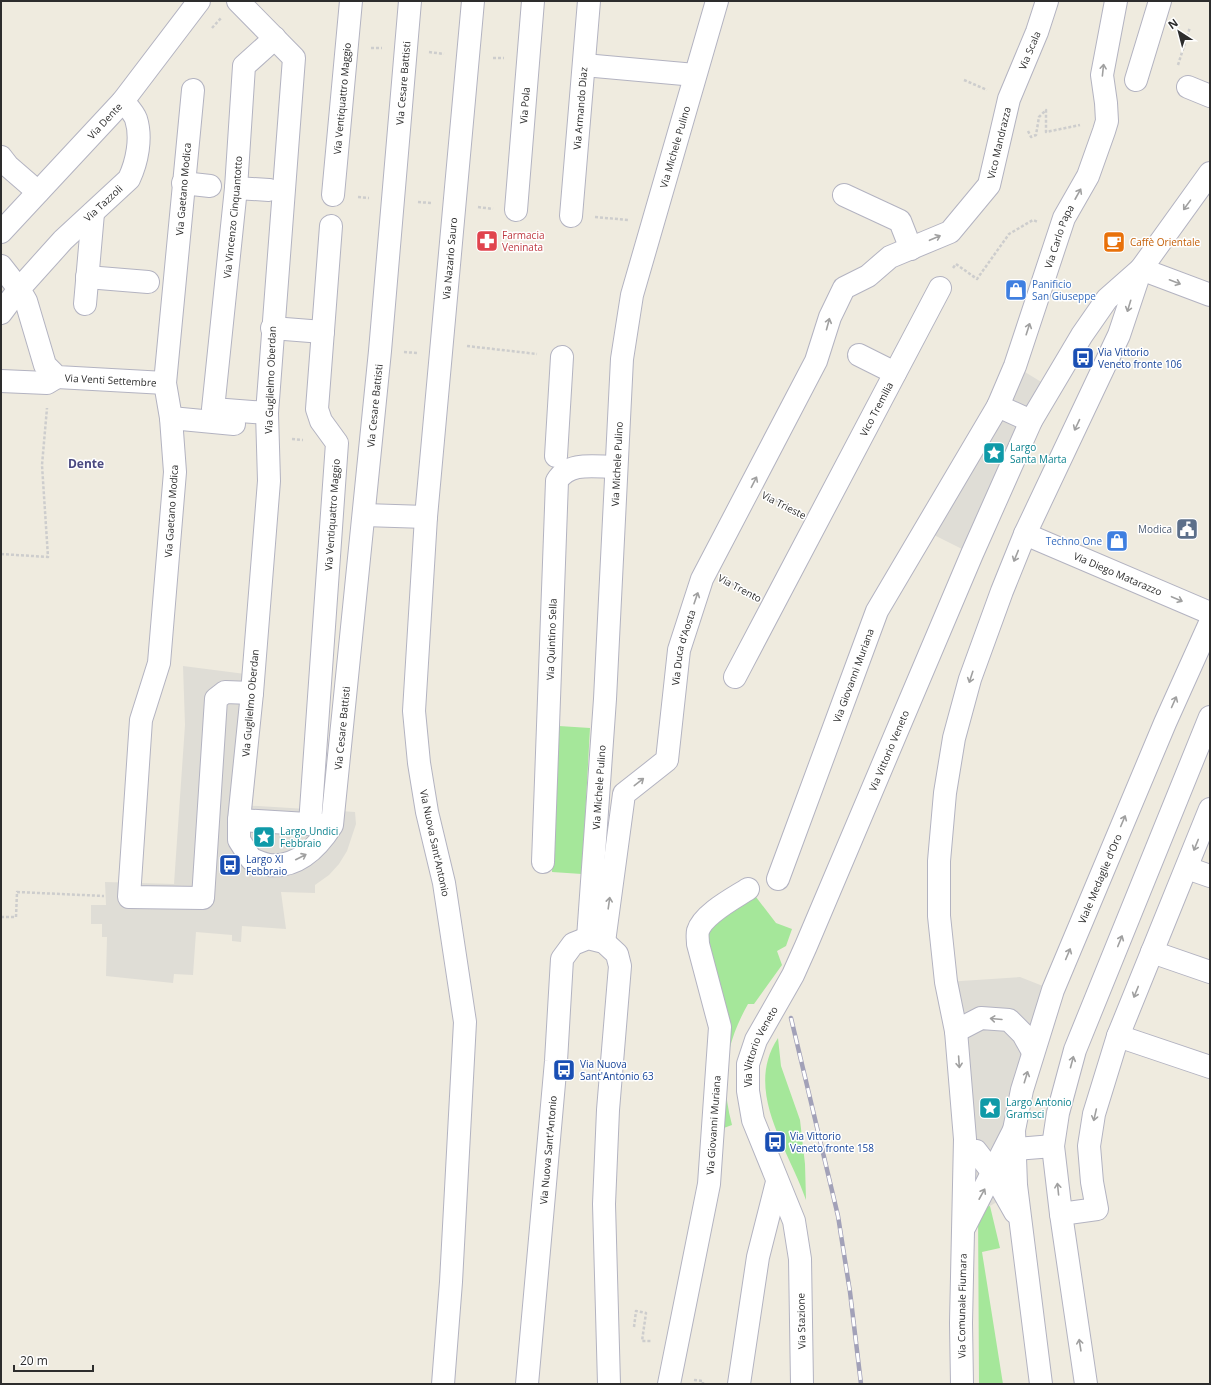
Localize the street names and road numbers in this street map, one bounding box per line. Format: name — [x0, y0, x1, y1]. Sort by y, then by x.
street label: Via Scala — [1015, 29, 1044, 72]
street label: Via Cesare Battisti — [392, 41, 414, 125]
street label: Via Ventiquattro Maggio — [330, 42, 354, 155]
street label: Via Armando Diaz — [570, 66, 590, 150]
street label: Via Pola — [516, 86, 533, 124]
street label: Via Dente — [84, 99, 125, 142]
street label: Via Michele Pulino — [656, 104, 693, 190]
street label: Vico Mandrazza — [984, 106, 1014, 180]
street label: Via Gaetano Modica — [172, 142, 194, 236]
street label: Via Vincenzo Cinquantotto — [220, 155, 245, 279]
street label: Via Tazzoli — [81, 181, 125, 225]
street label: Via Carlo Papa — [1041, 202, 1077, 270]
street label: Via Nazario Sauro — [439, 217, 460, 300]
street label: Via Guglielmo Oberdan — [261, 326, 279, 434]
street label: Via Cesare Battisti — [363, 363, 386, 448]
street label: Via Venti Settembre — [64, 370, 157, 390]
street label: Vico Tremilia — [856, 379, 896, 439]
street label: Via Michele Pulino — [608, 421, 626, 507]
street label: Via Ventiquattro Maggio — [321, 458, 343, 571]
street label: Via Gaetano Modica — [161, 464, 181, 558]
street label: Via Trieste — [759, 488, 809, 522]
street label: Via Diego Matarazzo — [1071, 549, 1164, 599]
street label: Via Trento — [716, 571, 764, 605]
street label: Via Quintino Sella — [543, 598, 560, 680]
street label: Via Duca d'Aosta — [668, 608, 699, 686]
street label: Via Giovanni Muriana — [829, 626, 877, 725]
street label: Via Guglielmo Oberdan — [238, 649, 262, 757]
street label: Via Cesare Battisti — [331, 686, 353, 771]
street label: Via Vittorio Veneto — [865, 708, 912, 793]
street label: Via Michele Pulino — [589, 745, 609, 830]
street label: Via Nuova Sant'Antonio — [417, 788, 453, 898]
street label: Viale Medaglie d'Oro — [1075, 832, 1125, 926]
street label: Via Vittorio Veneto — [741, 1003, 781, 1087]
street label: Via Giovanni Muriana — [703, 1075, 724, 1175]
street label: Via Nuova Sant'Antonio — [536, 1095, 560, 1205]
street label: Via Comunale Fiumara — [954, 1253, 970, 1359]
street label: Via Stazione — [794, 1292, 808, 1349]

